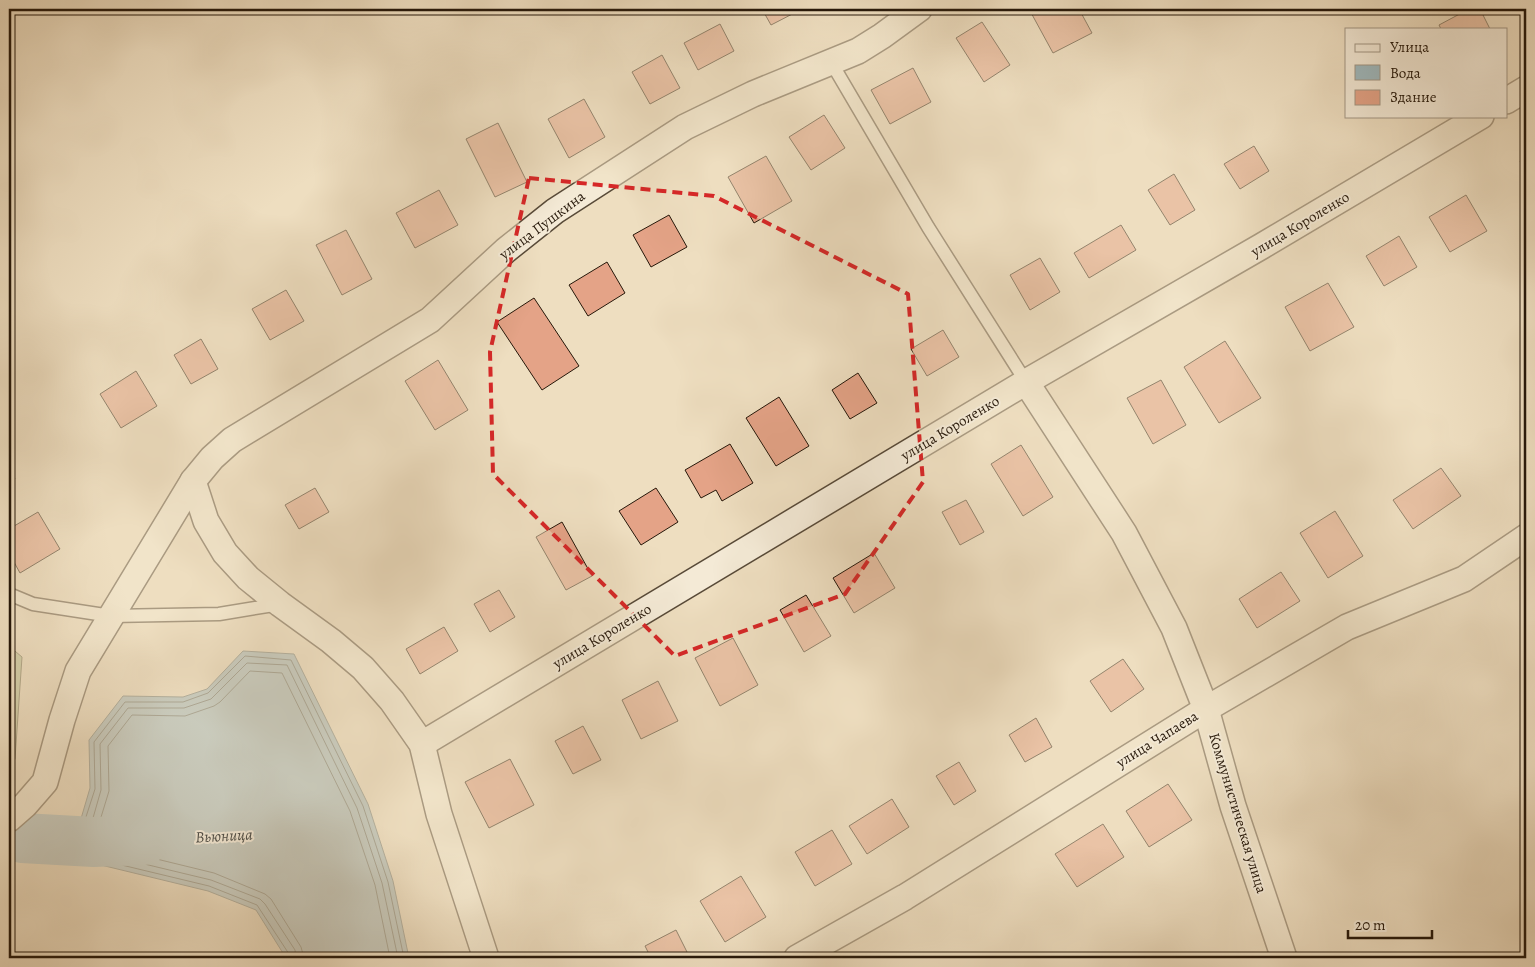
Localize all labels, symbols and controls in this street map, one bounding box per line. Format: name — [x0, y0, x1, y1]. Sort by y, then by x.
legend — [1345, 28, 1508, 118]
text: Улица — [1390, 37, 1429, 57]
text: Вода — [1390, 63, 1421, 83]
text: Здание — [1390, 87, 1437, 107]
street label: улица Пушкина — [494, 186, 589, 265]
street label: улица Короленко — [1246, 187, 1353, 262]
street label: улица Короленко — [896, 391, 1003, 466]
street label: улица Короленко — [548, 599, 655, 674]
street label: улица Чапаева — [1111, 706, 1202, 773]
street label: Коммунистическая улица — [1204, 730, 1272, 896]
water label: Вьюница — [195, 824, 253, 848]
scale bar — [1348, 907, 1431, 939]
text: 20 m — [1355, 915, 1386, 935]

